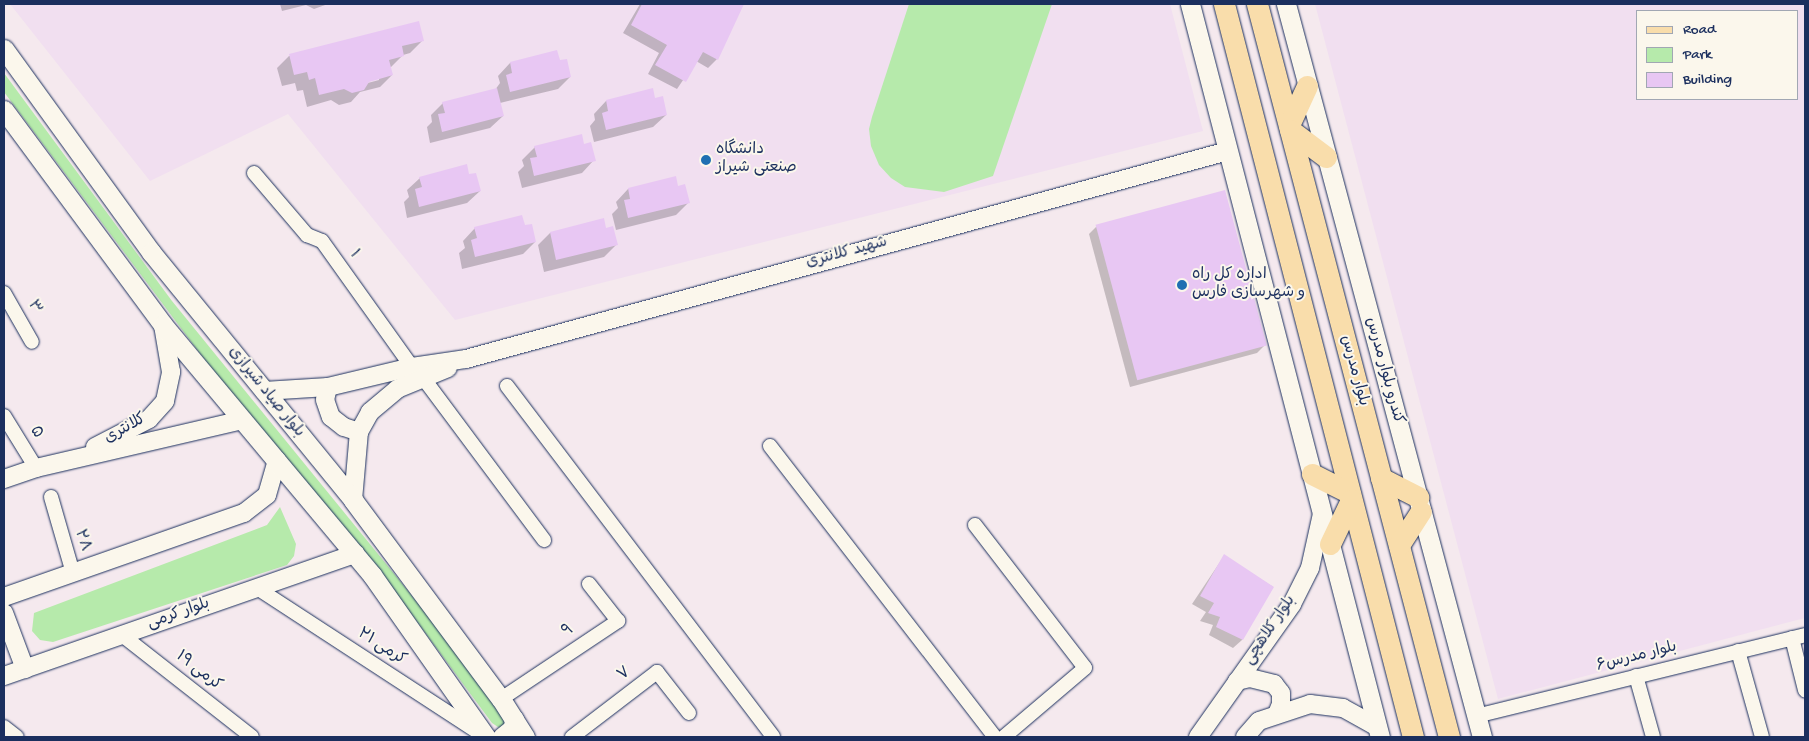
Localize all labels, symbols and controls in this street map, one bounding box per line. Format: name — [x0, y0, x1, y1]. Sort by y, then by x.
legend — [1636, 10, 1799, 100]
text: Road — [1683, 21, 1716, 39]
text: Park — [1683, 46, 1712, 64]
text: Building — [1683, 71, 1732, 89]
place label: دانشگاه صنعتی شیراز — [716, 141, 797, 179]
marker: دانشگاه صنعتی شیراز — [700, 154, 712, 166]
street label: شهید کلانتری — [804, 234, 890, 274]
street label: ۱ — [344, 247, 362, 263]
place label: اداره کل راه و شهرسازی فارس — [1192, 266, 1305, 304]
marker: اداره کل راه و شهرسازی فارس — [1176, 279, 1188, 291]
street label: ۳ — [21, 298, 45, 318]
street label: کندرو بلوار مدرس — [1360, 316, 1406, 426]
street label: بلوار مدرس — [1334, 334, 1372, 408]
street label: بلوار صیاد شیرازی — [223, 344, 307, 442]
street label: کلانتری — [102, 411, 150, 449]
street label: ۵ — [24, 423, 46, 443]
street label: ۲۸ — [68, 527, 94, 555]
street label: بلوار کلاهچی — [1241, 593, 1301, 669]
street label: بلوار کرمی — [145, 595, 213, 635]
street label: ۹ — [559, 621, 579, 643]
street label: کرمی ۲۱ — [353, 625, 409, 671]
street label: بلوار مدرس۶ — [1595, 639, 1679, 677]
street label: کرمی ۱۹ — [171, 648, 225, 696]
street label: ۷ — [615, 664, 635, 686]

